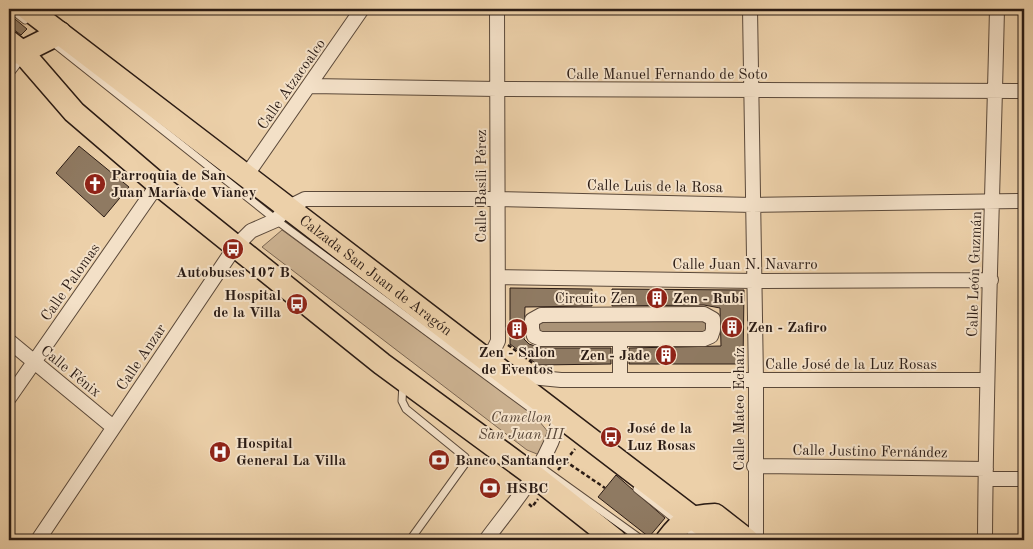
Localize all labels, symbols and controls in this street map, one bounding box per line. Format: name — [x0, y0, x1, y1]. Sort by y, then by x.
street label: Calle Atzacoalco — [255, 37, 329, 133]
street label: Calle Manuel Fernando de Soto — [566, 68, 768, 83]
street label: Calle Basili Pérez — [475, 129, 490, 243]
place label: Parroquia de San Juan María de Vianey — [111, 169, 257, 201]
church icon: Parroquia de San Juan María de Vianey — [83, 172, 107, 196]
street label: Calle Luis de la Rosa — [587, 179, 724, 196]
street label: Calle León Guzmán — [966, 211, 985, 337]
street label: Calzada San Juan de Aragón — [296, 213, 454, 339]
bus stop icon: Autobuses 107 B — [221, 237, 245, 261]
street label: Calle Palomas — [39, 241, 103, 324]
street label: Calle Juan N. Navarro — [672, 258, 818, 273]
place label: Autobuses 107 B — [176, 266, 290, 281]
building icon: Zen - Rubi — [645, 286, 669, 310]
place label: Hospital de la Villa — [213, 289, 281, 321]
bus stop icon: Hospital de la Villa — [285, 292, 309, 316]
street label: Circuito Zen — [555, 292, 635, 307]
place label: Zen - Rubi — [673, 292, 744, 307]
building icon: Zen - Zafiro — [720, 315, 744, 339]
building icon: Zen - Salon de Eventos — [505, 317, 529, 341]
place label: Zen - Zafiro — [748, 321, 827, 336]
street label: Calle Anzar — [115, 322, 170, 394]
street label: Calle Fénix — [37, 343, 103, 401]
building icon: Zen - Jade — [654, 343, 678, 367]
place label: Zen - Salon de Eventos — [479, 346, 555, 378]
street label: Calle Mateo Echaíz — [733, 347, 748, 471]
place label: Zen - Jade — [580, 349, 650, 364]
street label: Calle José de la Luz Rosas — [765, 358, 937, 373]
park label: Camellon San Juan III — [478, 411, 566, 443]
place label: José de la Luz Rosas — [627, 422, 695, 454]
bus stop icon: José de la Luz Rosas — [599, 425, 623, 449]
place label: Hospital General La Villa — [236, 437, 346, 469]
hospital icon: Hospital General La Villa — [208, 440, 232, 464]
street label: Calle Justino Fernández — [792, 444, 948, 461]
bank icon: Banco Santander — [427, 448, 451, 472]
place label: Banco Santander — [455, 454, 569, 469]
bank icon: HSBC — [478, 476, 502, 500]
place label: HSBC — [506, 482, 548, 497]

